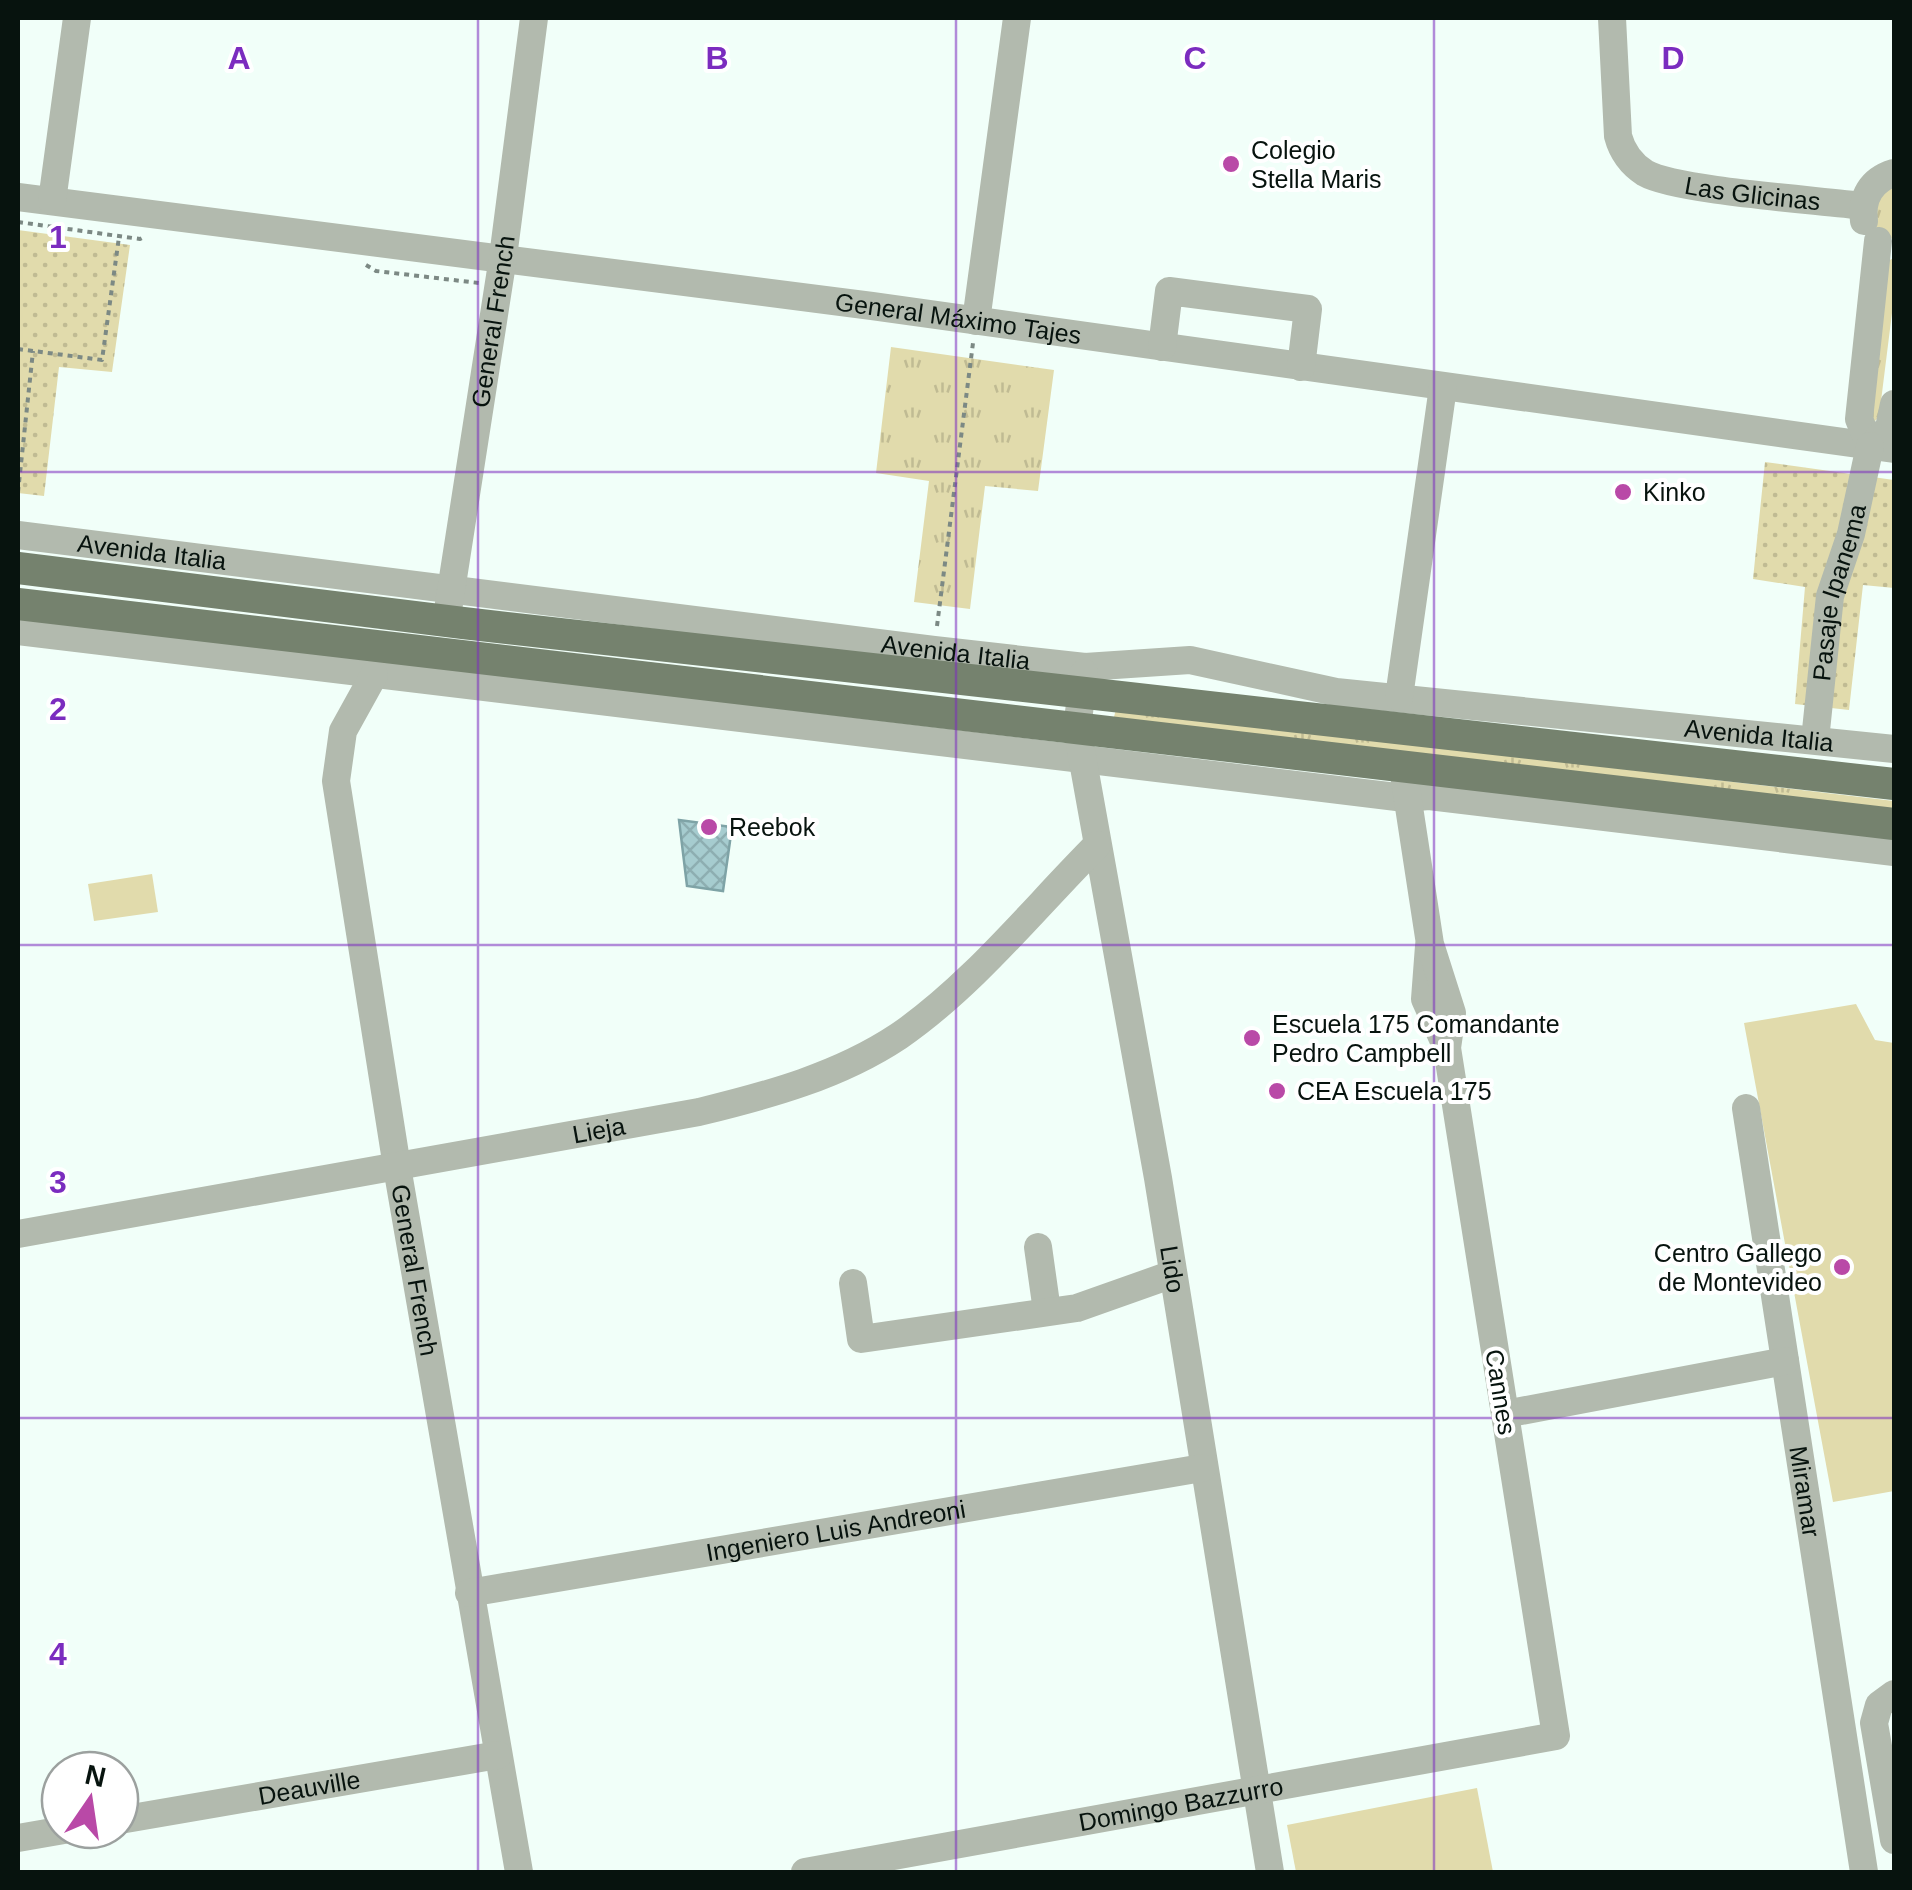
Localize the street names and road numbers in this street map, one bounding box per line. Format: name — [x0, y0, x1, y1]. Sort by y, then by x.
street label: Las Glicinas — [1683, 171, 1822, 215]
street label: General French — [466, 234, 520, 409]
street label: General Máximo Tajes — [833, 287, 1083, 349]
street label: Pasaje Ipanema — [1807, 502, 1871, 682]
street label: Avenida Italia — [76, 529, 228, 575]
street label: Avenida Italia — [880, 630, 1032, 675]
street label: Avenida Italia — [1683, 714, 1835, 757]
street label: Lieja — [570, 1112, 627, 1148]
street label: General French — [386, 1182, 443, 1358]
street label: Lido — [1155, 1244, 1190, 1295]
street label: Cannes — [1480, 1347, 1522, 1437]
street label: Miramar — [1784, 1444, 1826, 1539]
street label: Ingeniero Luis Andreoni — [704, 1495, 968, 1566]
street label: Deauville — [256, 1765, 362, 1810]
street label: Domingo Bazzurro — [1077, 1772, 1285, 1836]

